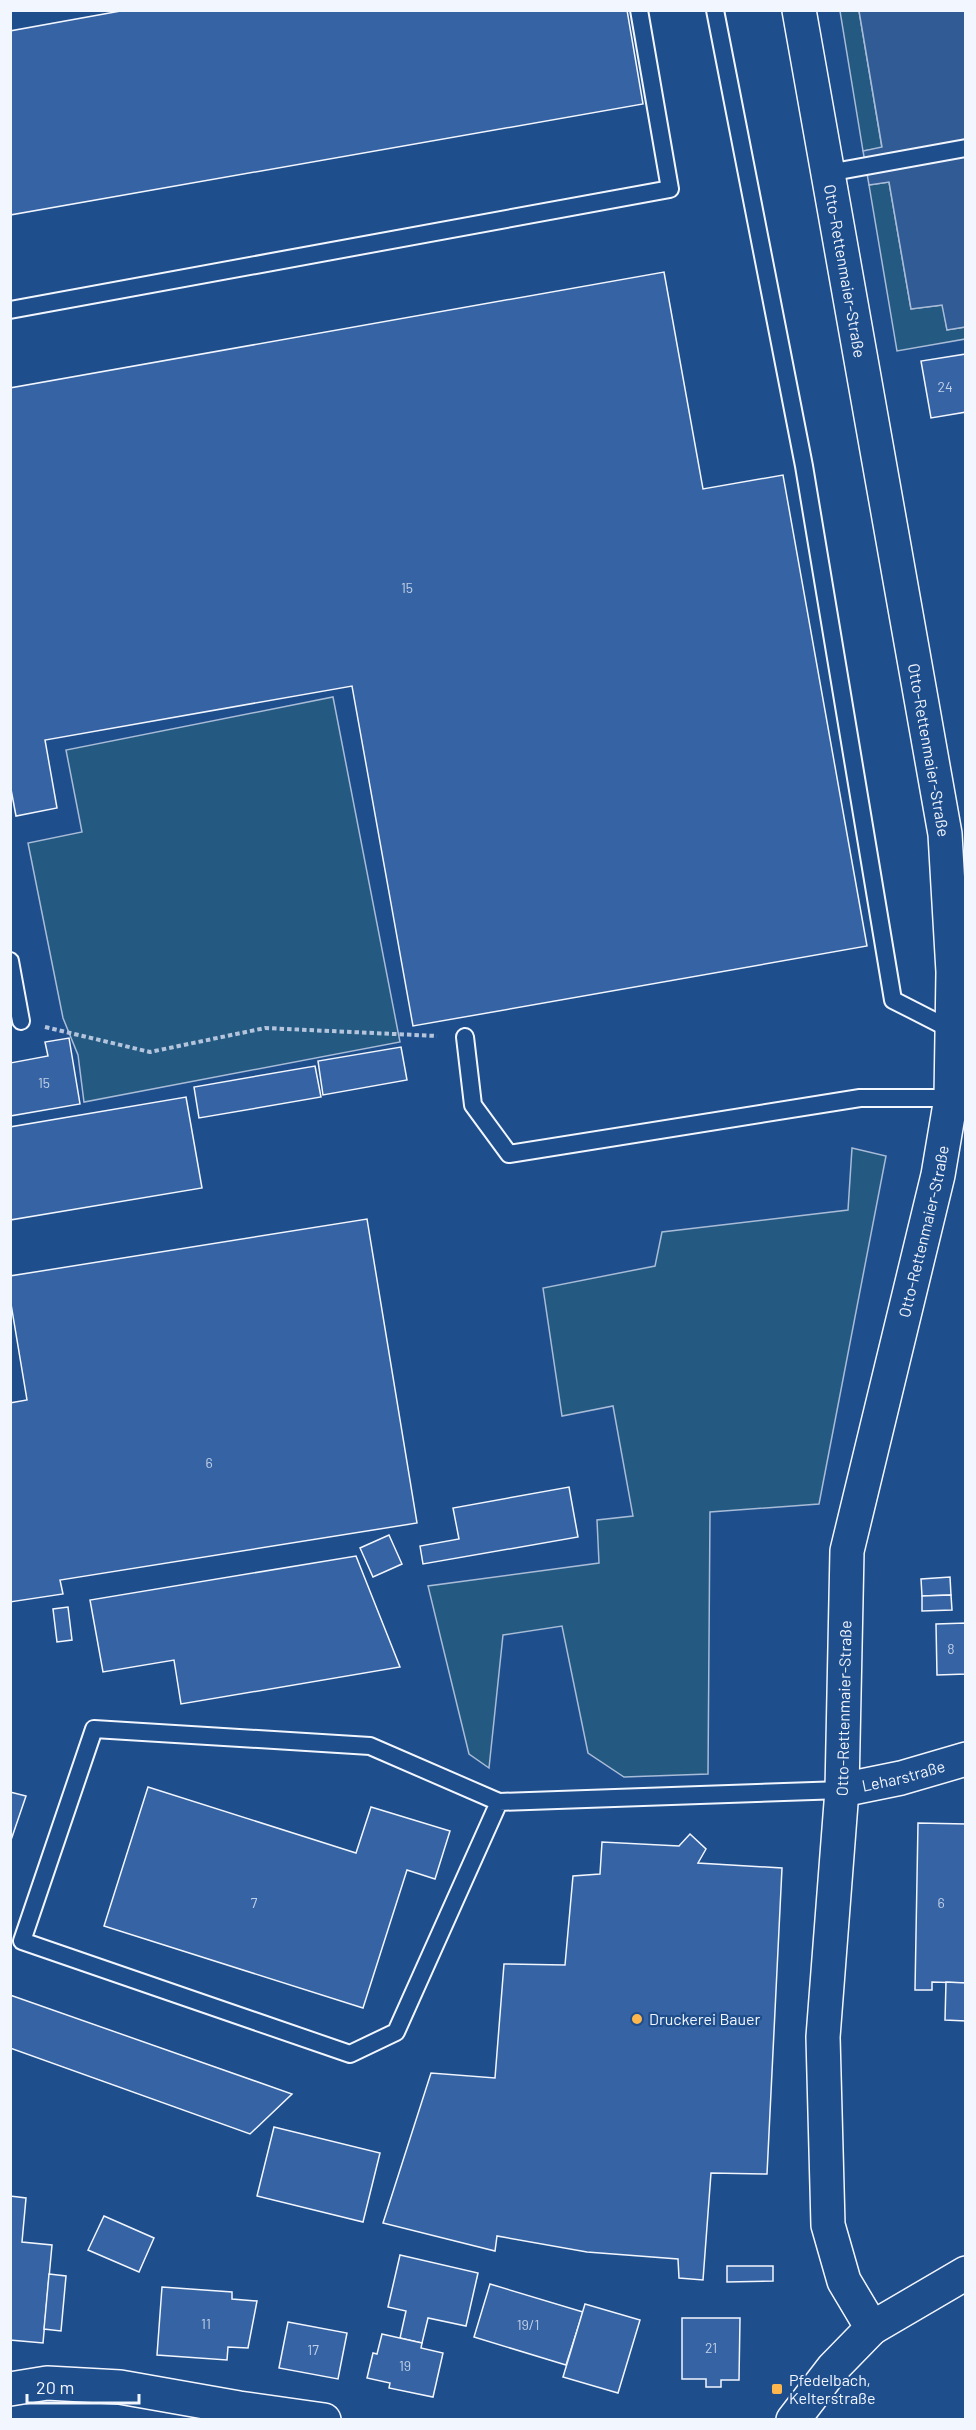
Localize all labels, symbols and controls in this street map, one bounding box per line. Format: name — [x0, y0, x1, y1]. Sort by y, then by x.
street label: Otto-Rettenmaier-Straße — [821, 183, 870, 359]
house number: 24 — [937, 378, 953, 395]
house number: 15 — [401, 579, 413, 596]
street label: Otto-Rettenmaier-Straße — [905, 662, 954, 838]
house number: 15 — [38, 1074, 50, 1091]
street label: Otto-Rettenmaier-Straße — [894, 1144, 952, 1319]
house number: 6 — [205, 1454, 213, 1471]
street label: Otto-Rettenmaier-Straße — [832, 1620, 855, 1797]
house number: 8 — [947, 1640, 955, 1657]
street label: Leharstraße — [860, 1756, 947, 1795]
house number: 7 — [251, 1894, 258, 1911]
house number: 6 — [937, 1894, 945, 1911]
place label: Druckerei Bauer — [649, 2009, 761, 2028]
marker: Druckerei Bauer — [630, 2012, 644, 2026]
house number: 11 — [201, 2315, 211, 2332]
house number: 19/1 — [517, 2316, 539, 2333]
house number: 21 — [705, 2339, 717, 2356]
house number: 17 — [307, 2341, 319, 2358]
house number: 19 — [399, 2357, 411, 2374]
scale bar — [27, 2367, 140, 2405]
place label: Pfedelbach, Kelterstraße — [789, 2370, 876, 2407]
text: 20 m — [36, 2376, 74, 2398]
marker: Pfedelbach, Kelterstraße — [770, 2382, 784, 2396]

